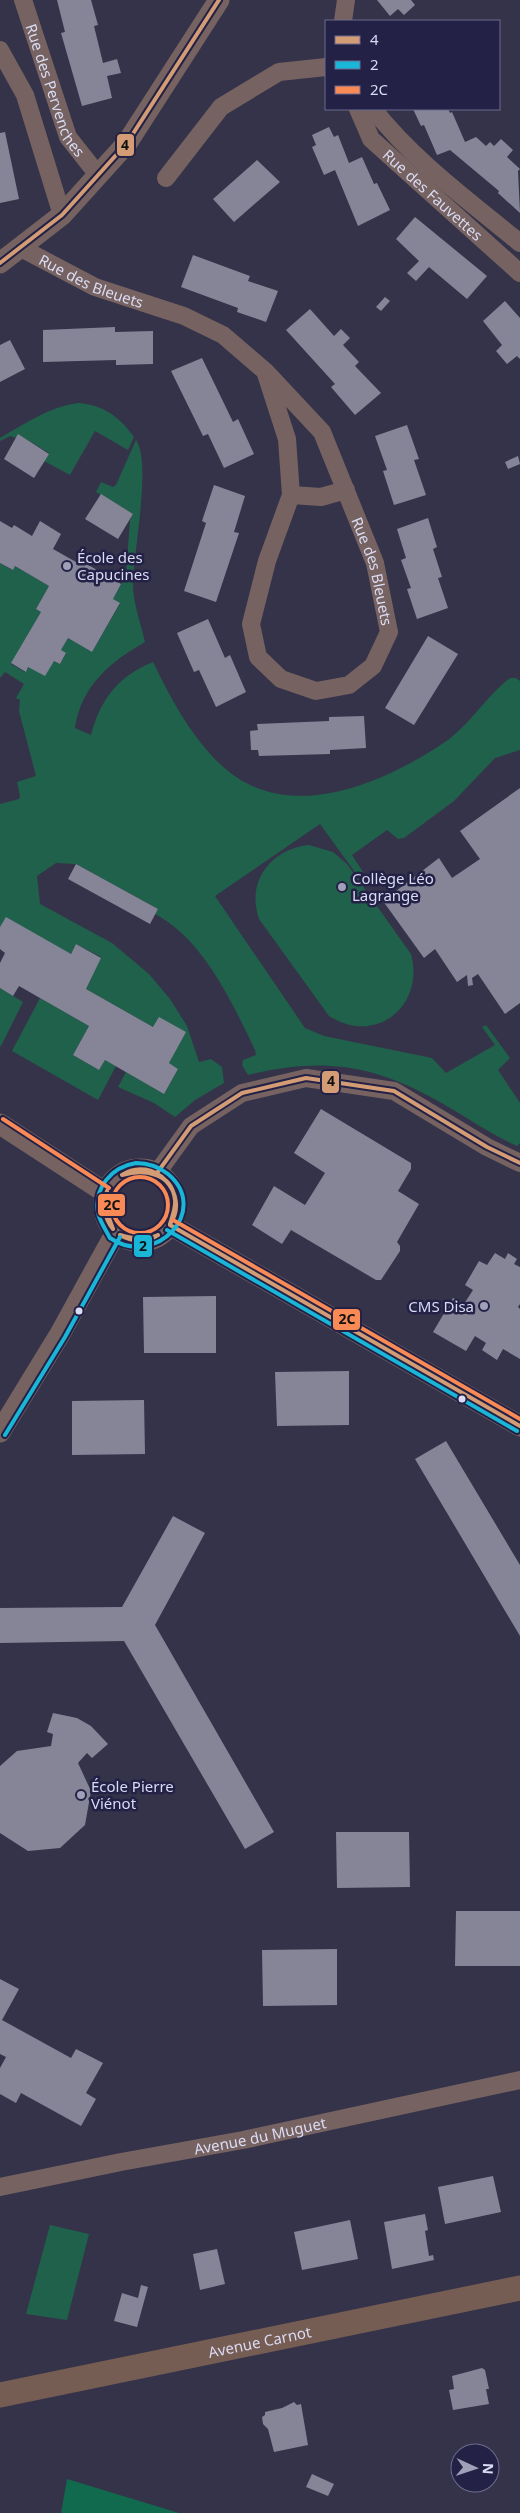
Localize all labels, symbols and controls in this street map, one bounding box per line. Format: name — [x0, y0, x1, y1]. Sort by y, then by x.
legend — [325, 20, 500, 110]
street label: Rue des Pervenches — [21, 21, 90, 161]
text: 4 — [370, 29, 379, 49]
text: 2 — [370, 54, 379, 74]
text: 2C — [370, 79, 389, 99]
line badge: 4 — [116, 133, 135, 157]
text: 4 — [121, 135, 129, 154]
street label: Rue des Fauvettes — [379, 145, 487, 245]
street label: Rue des Bleuets — [36, 249, 146, 312]
street label: Rue des Bleuets — [347, 514, 397, 627]
place label: École des Capucines — [77, 547, 149, 584]
marker: École des Capucines — [61, 560, 73, 572]
place label: Collège Léo Lagrange — [352, 868, 434, 905]
marker: Collège Léo Lagrange — [336, 881, 348, 893]
line badge: 4 — [321, 1070, 340, 1094]
text: 4 — [327, 1071, 335, 1090]
line badge: 2C — [97, 1193, 126, 1217]
text: 2C — [104, 1195, 121, 1214]
line badge: 2 — [133, 1234, 153, 1258]
text: 2 — [139, 1236, 147, 1255]
place label: CMS Disa — [408, 1296, 474, 1316]
marker: CMS Disa — [478, 1300, 490, 1312]
unlabelled marker — [74, 1306, 84, 1316]
line badge: 2C — [332, 1308, 361, 1331]
text: 2C — [339, 1309, 356, 1328]
unlabelled marker — [457, 1394, 467, 1404]
place label: École Pierre Viénot — [91, 1776, 174, 1813]
marker: École Pierre Viénot — [75, 1789, 87, 1801]
street label: Avenue du Muguet — [192, 2112, 328, 2159]
street label: Avenue Carnot — [206, 2321, 313, 2362]
north arrow — [450, 2443, 500, 2493]
text: N — [479, 2463, 498, 2475]

